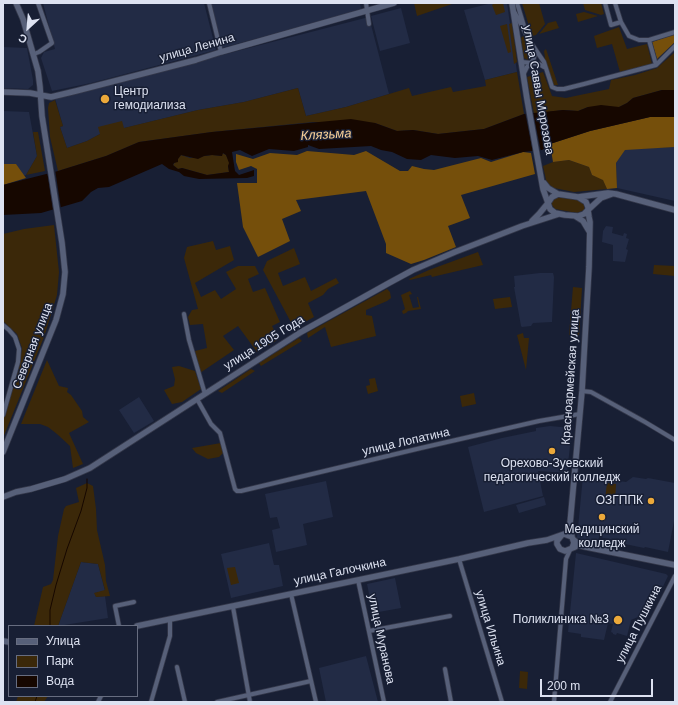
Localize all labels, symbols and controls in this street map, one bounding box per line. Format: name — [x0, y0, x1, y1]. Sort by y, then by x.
north arrow — [8, 8, 48, 48]
street label: улица Саввы Морозова — [519, 24, 557, 156]
street label: улица Ленина — [158, 30, 236, 66]
text: С — [17, 32, 29, 46]
place label: Центр гемодиализа — [114, 85, 186, 113]
marker: Центр гемодиализа — [99, 93, 111, 105]
water label: Клязьма — [300, 126, 352, 144]
street label: Северная улица — [10, 301, 56, 391]
street label: Красноармейская улица — [559, 309, 583, 445]
street label: улица 1905 Года — [221, 312, 307, 374]
street label: улица Лопатина — [361, 425, 451, 459]
marker: Орехово-Зуевский педагогический колледж — [547, 446, 557, 456]
place label: Орехово-Зуевский педагогический колледж — [484, 457, 620, 485]
place label: ОЗГППК — [596, 494, 643, 508]
marker: ОЗГППК — [646, 496, 656, 506]
marker: Медицинский колледж — [597, 512, 607, 522]
place label: Медицинский колледж — [564, 523, 640, 551]
street label: улица Галочкина — [293, 555, 387, 589]
street label: улица Пушкина — [613, 582, 665, 666]
street label: улица Ильина — [472, 589, 508, 667]
street label: улица Муранова — [364, 593, 398, 685]
place label: Поликлиника №3 — [513, 613, 609, 627]
marker: Поликлиника №3 — [612, 614, 624, 626]
legend — [8, 625, 138, 697]
text: Улица — [46, 634, 80, 648]
text: Парк — [46, 654, 73, 668]
scale bar — [542, 671, 655, 697]
text: Вода — [46, 674, 74, 688]
text: 200 m — [547, 679, 580, 693]

